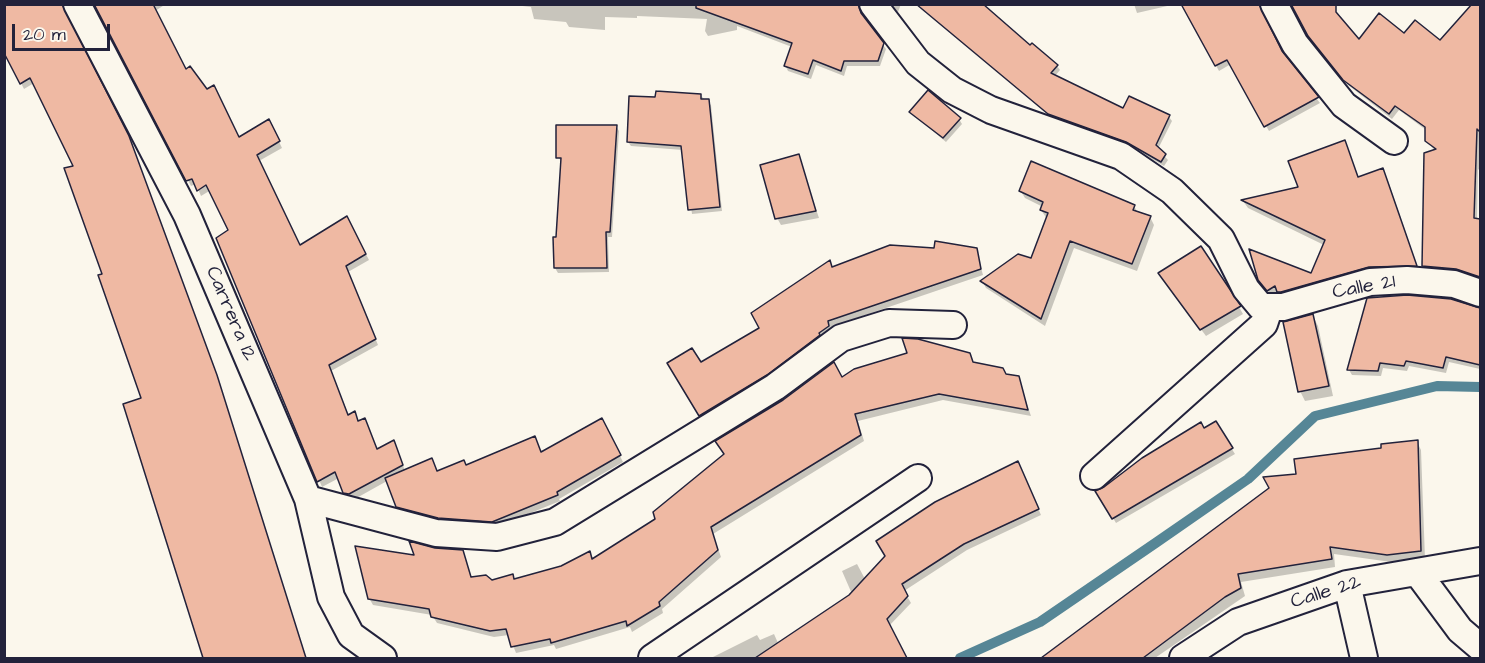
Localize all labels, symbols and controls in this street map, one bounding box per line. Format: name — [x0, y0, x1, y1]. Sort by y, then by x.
scale bar — [15, 12, 112, 50]
text: 20 m — [23, 22, 66, 47]
street label: Carrera 12 — [199, 263, 261, 365]
street label: Calle 21 — [1331, 271, 1397, 305]
street label: Calle 22 — [1288, 571, 1364, 615]

